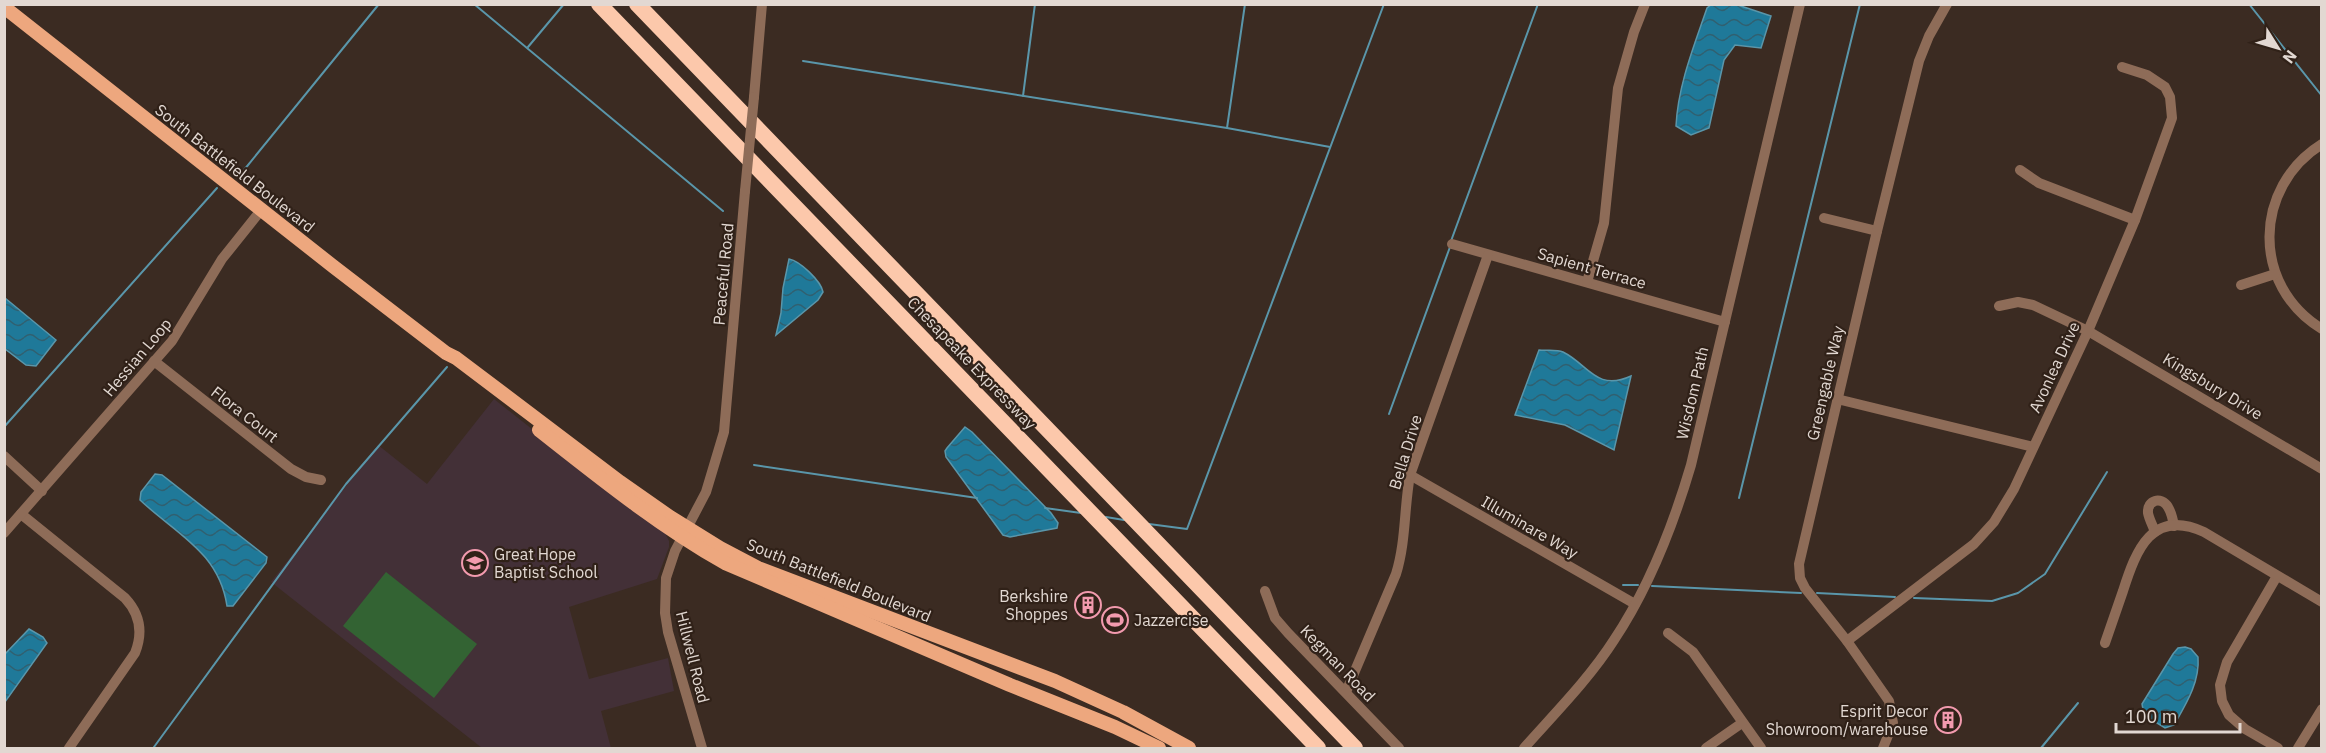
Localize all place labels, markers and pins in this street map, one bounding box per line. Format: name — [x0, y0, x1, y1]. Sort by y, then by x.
place label: Great Hope Baptist School — [494, 544, 598, 582]
school or university icon: Great Hope Baptist School — [460, 548, 490, 578]
place label: Berkshire Shoppes — [999, 586, 1068, 624]
building icon: Berkshire Shoppes — [1073, 590, 1103, 620]
sports icon: Jazzercise — [1100, 605, 1130, 635]
place label: Jazzercise — [1134, 610, 1209, 630]
place label: Esprit Decor Showroom/warehouse — [1766, 701, 1928, 739]
building icon: Esprit Decor Showroom/warehouse — [1933, 705, 1963, 735]

